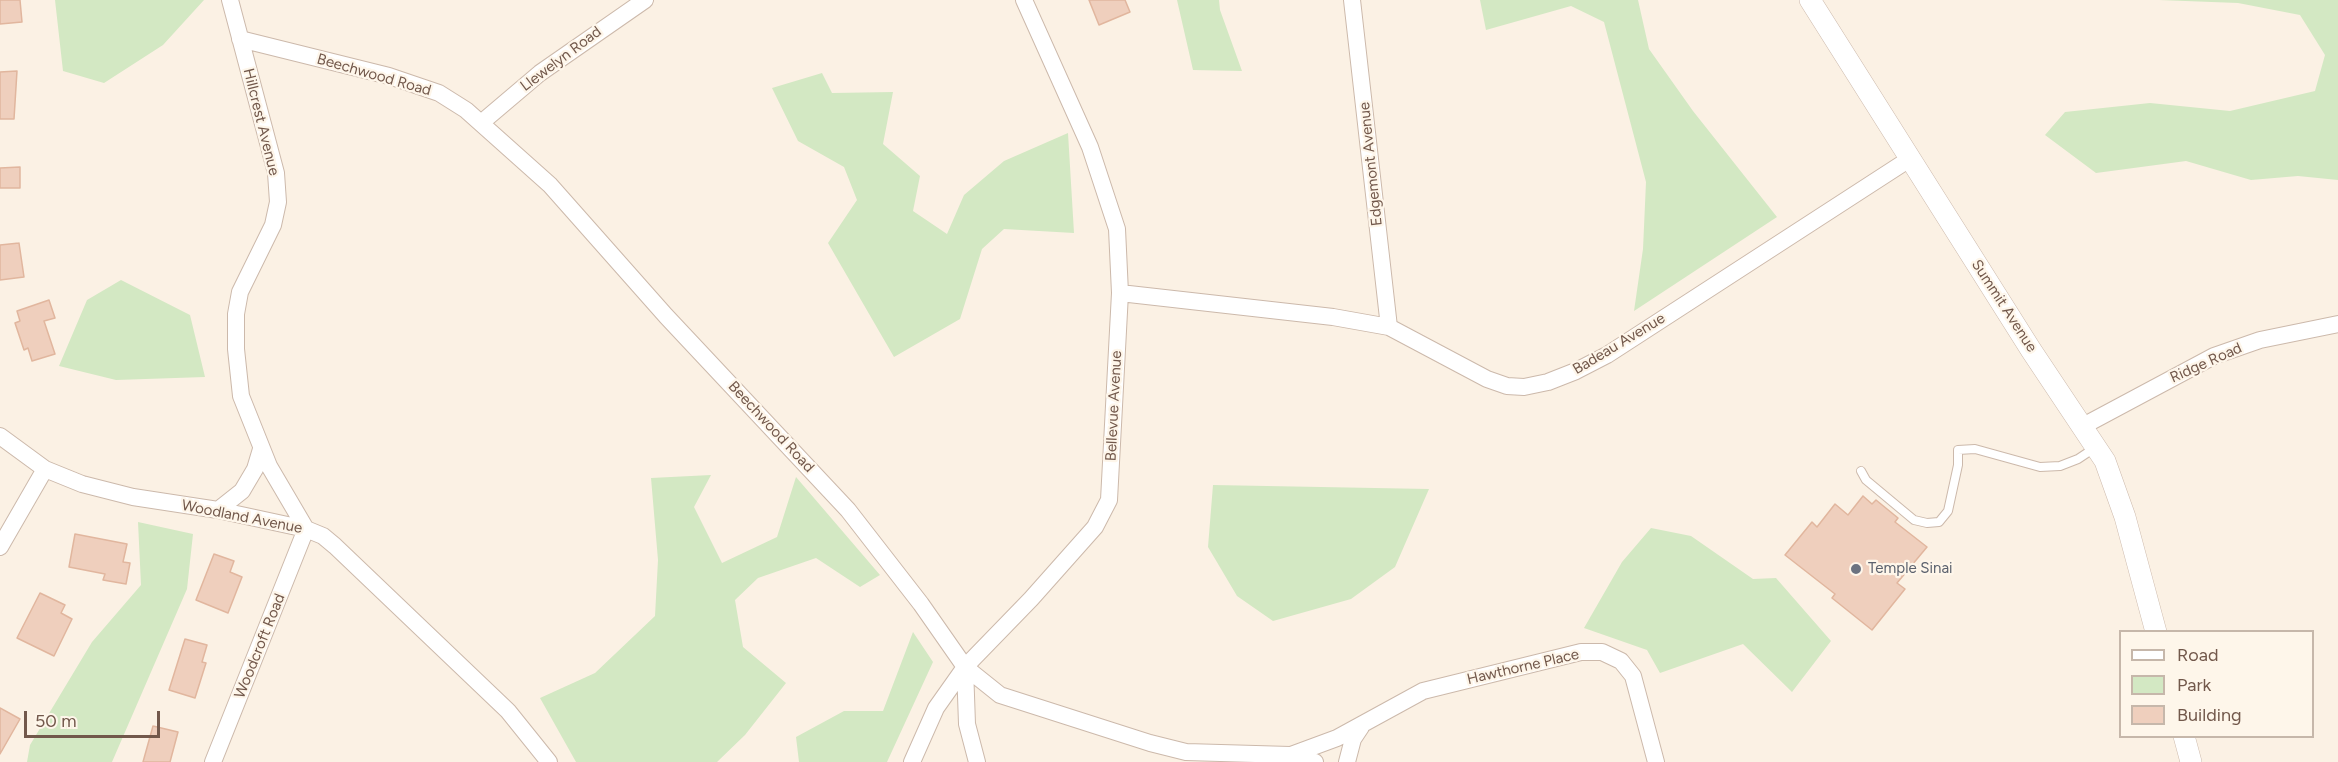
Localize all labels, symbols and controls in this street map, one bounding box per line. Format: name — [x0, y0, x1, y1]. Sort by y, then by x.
street label: Llewelyn Road — [517, 23, 605, 95]
street label: Beechwood Road — [315, 50, 433, 100]
street label: Hillcrest Avenue — [239, 67, 283, 177]
street label: Edgemont Avenue — [1356, 101, 1386, 227]
street label: Summit Avenue — [1967, 256, 2041, 356]
street label: Badeau Avenue — [1570, 309, 1668, 379]
street label: Ridge Road — [2167, 339, 2245, 387]
street label: Bellevue Avenue — [1102, 350, 1126, 462]
street label: Beechwood Road — [724, 378, 818, 476]
street label: Woodland Avenue — [180, 496, 304, 538]
place label: Temple Sinai — [1868, 560, 1953, 578]
marker: Temple Sinai — [1849, 562, 1863, 576]
street label: Woodcroft Road — [231, 591, 289, 701]
legend — [2119, 630, 2314, 738]
text: Road — [2177, 644, 2218, 666]
street label: Hawthorne Place — [1465, 645, 1581, 689]
text: Park — [2177, 674, 2211, 696]
scale bar — [27, 699, 164, 737]
text: Building — [2177, 704, 2242, 726]
text: 50 m — [35, 710, 77, 732]

